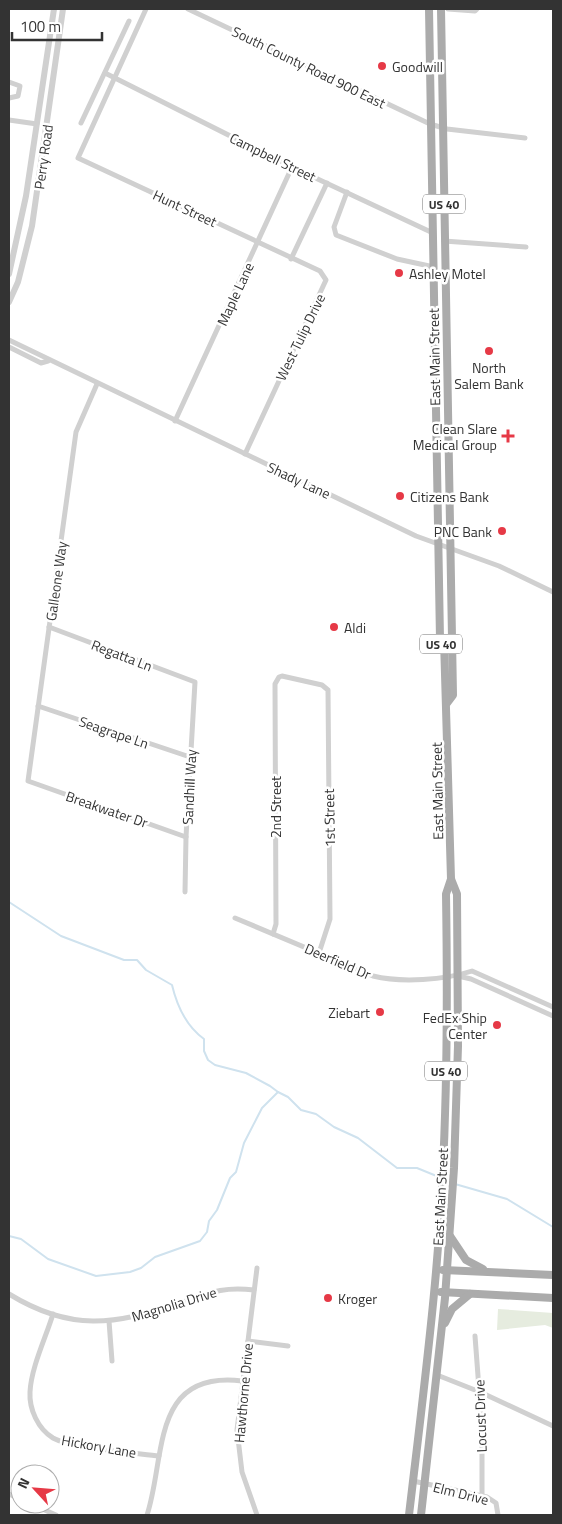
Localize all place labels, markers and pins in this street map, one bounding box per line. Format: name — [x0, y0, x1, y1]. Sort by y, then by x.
place label: Goodwill — [392, 56, 443, 77]
marker: Goodwill — [376, 60, 388, 72]
place label: Ashley Motel — [409, 263, 486, 284]
marker: Ashley Motel — [393, 267, 405, 279]
marker: North Salem Bank — [483, 345, 495, 357]
place label: North Salem Bank — [454, 357, 524, 394]
place label: Clean Slare Medical Group — [413, 418, 497, 455]
marker: Clean Slare Medical Group — [501, 429, 515, 443]
place label: Citizens Bank — [410, 486, 489, 507]
marker: Citizens Bank — [394, 490, 406, 502]
place label: PNC Bank — [434, 521, 492, 542]
marker: PNC Bank — [496, 525, 508, 537]
place label: Aldi — [344, 617, 366, 638]
marker: Aldi — [328, 621, 340, 633]
place label: Ziebart — [328, 1002, 370, 1023]
marker: Ziebart — [374, 1006, 386, 1018]
place label: FedEx Ship Center — [423, 1007, 487, 1044]
marker: FedEx Ship Center — [491, 1019, 503, 1031]
place label: Kroger — [338, 1288, 377, 1309]
marker: Kroger — [322, 1292, 334, 1304]

